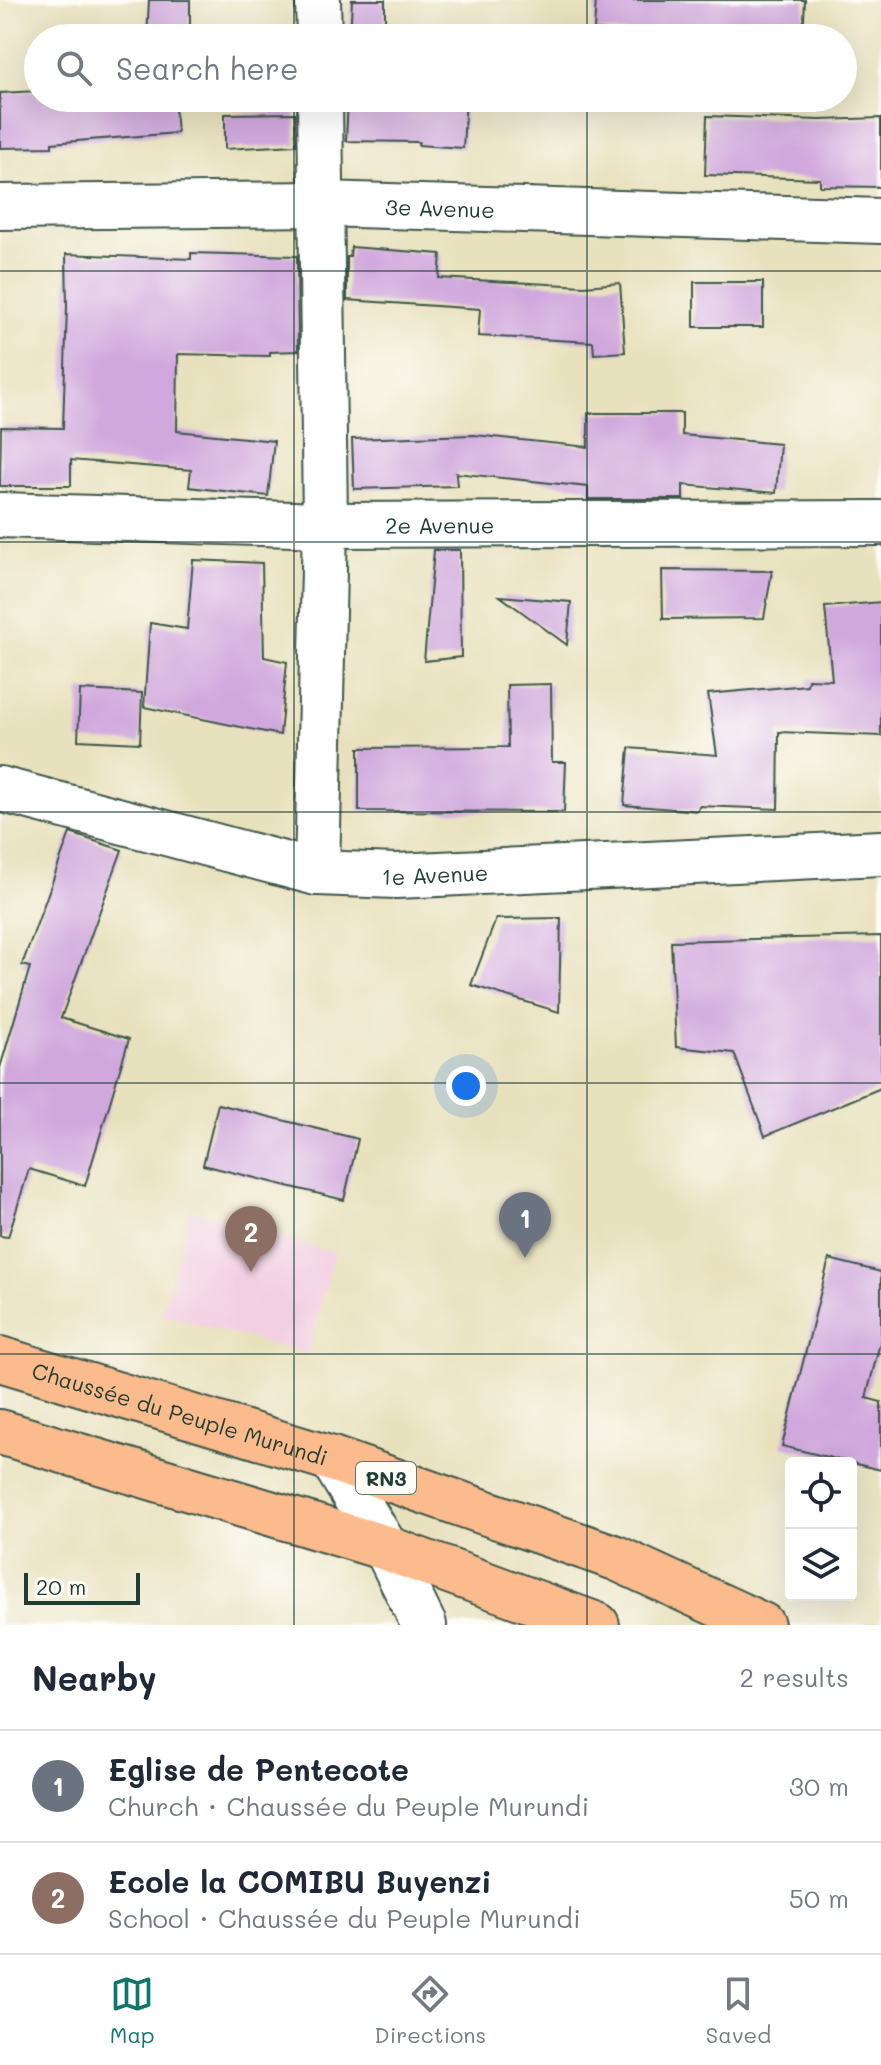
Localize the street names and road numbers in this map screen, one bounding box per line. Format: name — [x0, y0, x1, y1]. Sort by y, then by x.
street label: 3e Avenue — [385, 191, 495, 224]
street label: 2e Avenue — [385, 510, 494, 539]
street label: 1e Avenue — [381, 857, 489, 891]
street label: Chaussée du Peuple Murundi — [29, 1355, 331, 1471]
road number: RN3 — [356, 1462, 416, 1494]

